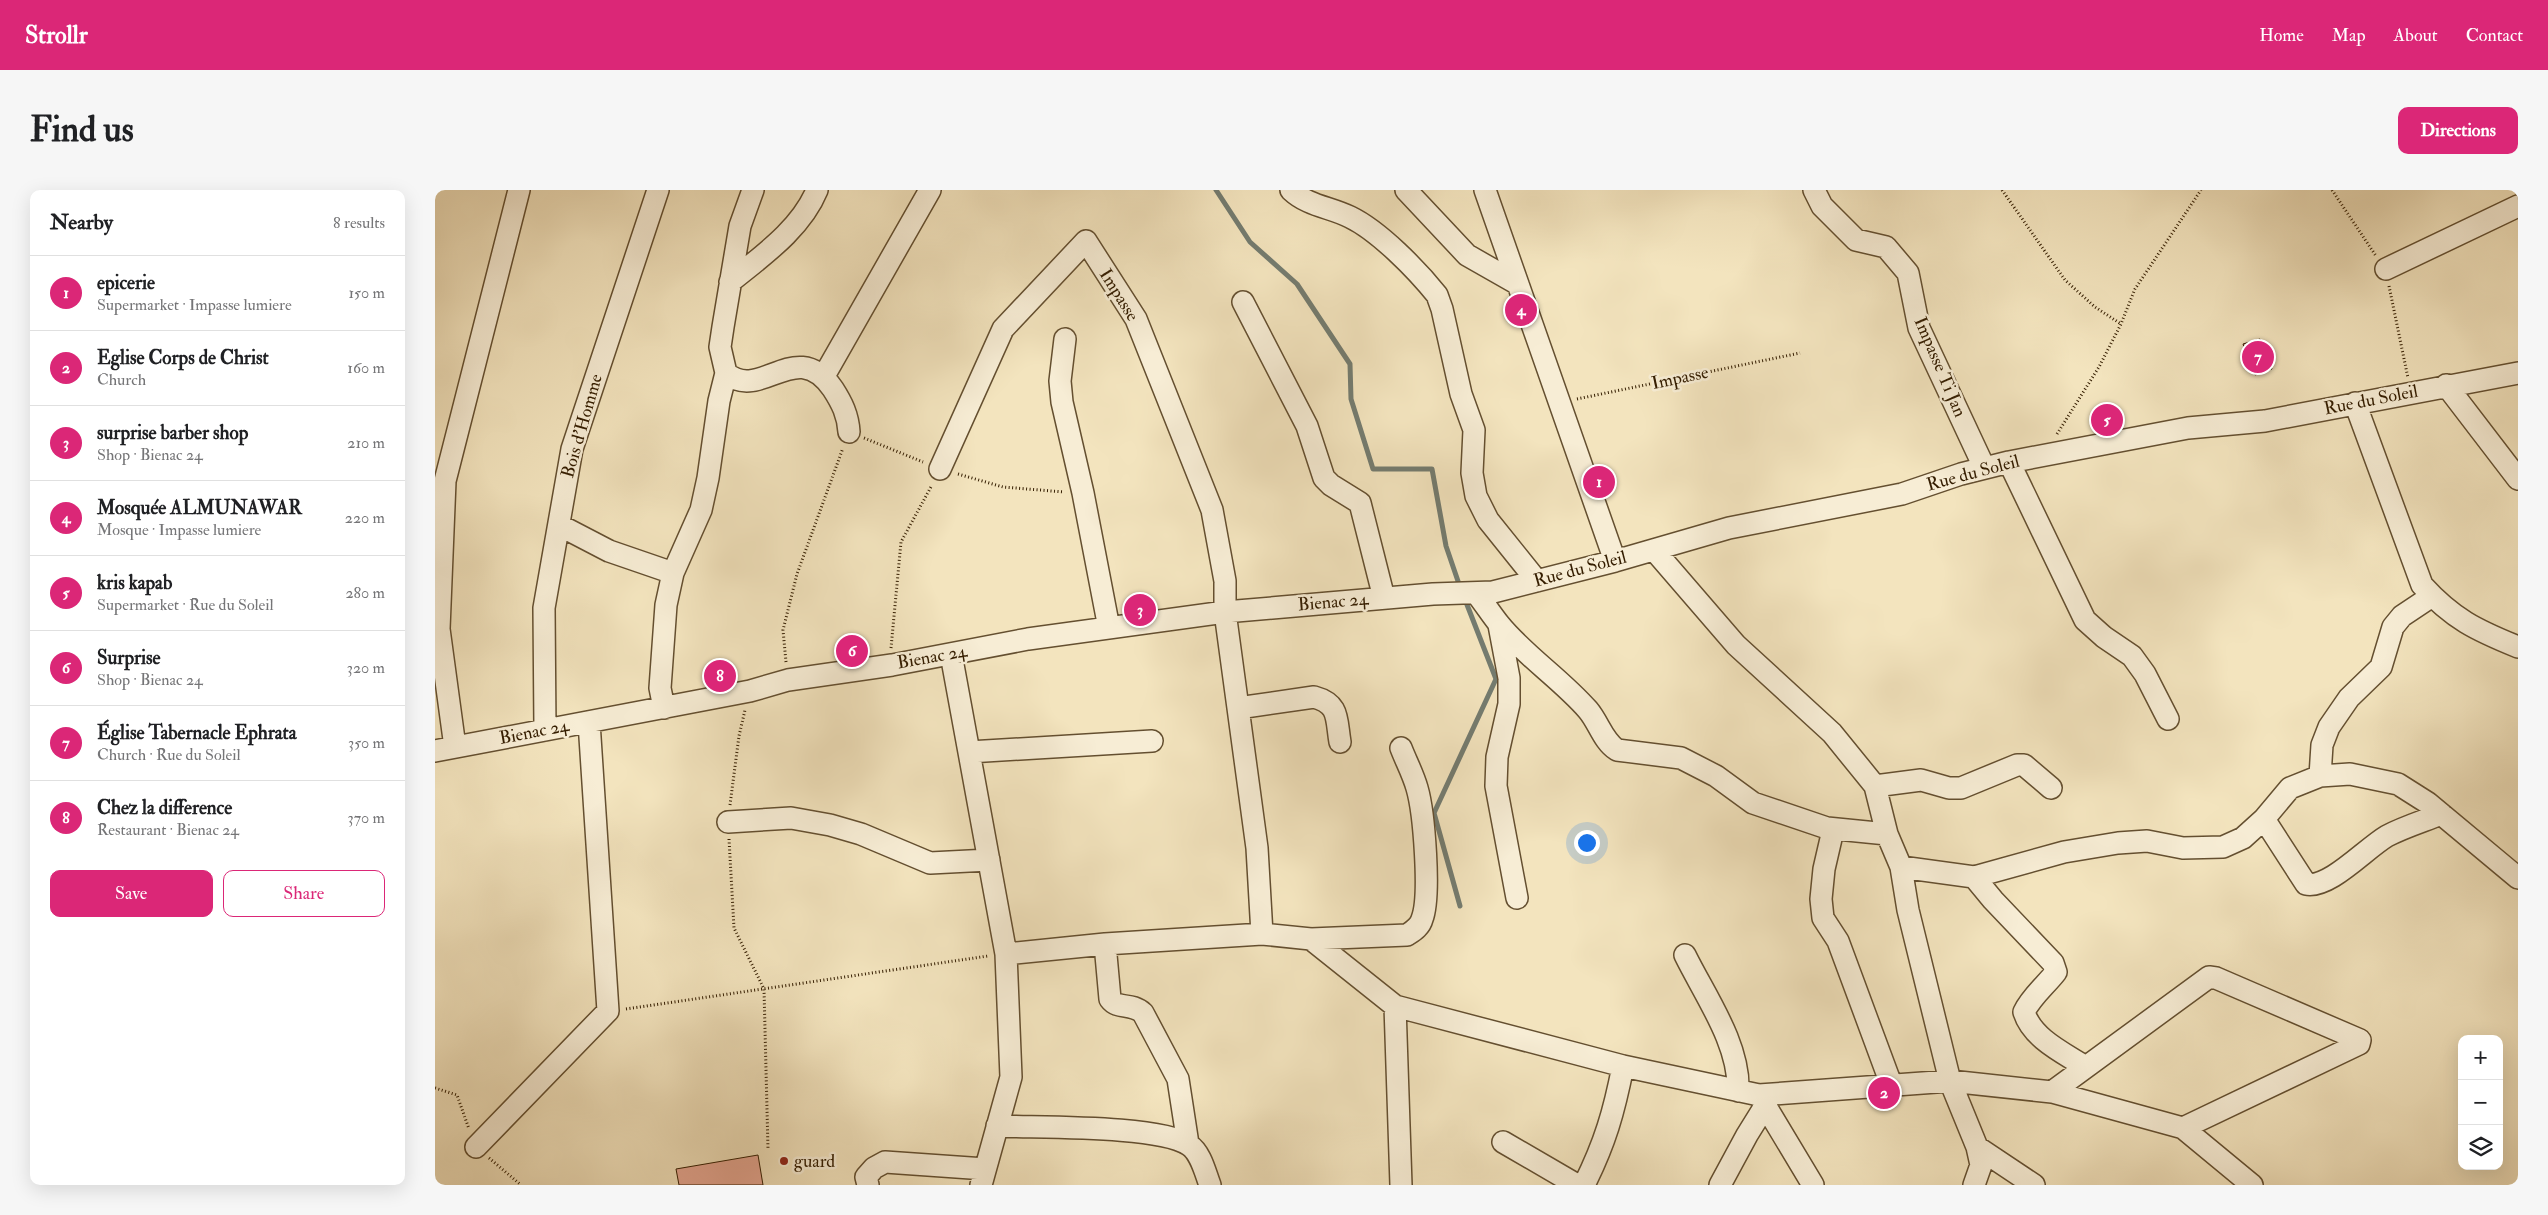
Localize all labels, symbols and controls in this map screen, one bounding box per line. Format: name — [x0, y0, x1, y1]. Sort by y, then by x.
text: Strollr — [25, 20, 88, 51]
text: Home — [2259, 24, 2304, 47]
text: Map — [2332, 24, 2366, 47]
text: About — [2394, 24, 2438, 47]
text: Contact — [2466, 24, 2523, 47]
button: Directions — [2398, 107, 2518, 154]
text: Find us — [30, 108, 134, 152]
text: Nearby — [50, 209, 113, 236]
text: 8 results — [333, 213, 385, 233]
street label: Impasse — [1094, 265, 1144, 326]
text: epicerie — [97, 271, 155, 295]
text: 1 — [63, 283, 69, 303]
text: 150 m — [348, 283, 385, 303]
pin: 4 — [1505, 291, 1537, 329]
text: Supermarket · Impasse lumiere — [97, 295, 292, 315]
street label: Impasse Ti Jan — [1909, 313, 1971, 421]
pin: 7 — [2242, 338, 2274, 376]
text: Eglise Corps de Christ — [97, 346, 269, 370]
text: 2 — [62, 358, 70, 378]
text: 160 m — [347, 358, 385, 378]
street label: Impasse — [1649, 361, 1711, 395]
text: Church — [97, 370, 146, 390]
street label: Bois d'Homme — [556, 371, 608, 481]
street label: Rue du Soleil — [2322, 380, 2420, 420]
pin: 5 — [2091, 401, 2123, 439]
text: surprise barber shop — [97, 421, 248, 445]
text: 3 — [63, 433, 69, 453]
text: 210 m — [347, 433, 385, 453]
text: Shop · Bienac 24 — [97, 445, 203, 465]
street label: Rue du Soleil — [1924, 449, 2022, 496]
pin: 1 — [1583, 463, 1615, 501]
text: Mosquée ALMUNAWAR — [97, 496, 302, 520]
text: 4 — [62, 508, 70, 528]
text: 220 m — [345, 508, 385, 528]
text: Mosque · Impasse lumiere — [97, 520, 261, 540]
street label: Rue du Soleil — [1531, 545, 1629, 592]
text: kris kapab — [97, 571, 172, 595]
text: 5 — [62, 583, 70, 603]
text: 280 m — [345, 583, 385, 603]
street label: Bienac 24 — [1297, 587, 1370, 617]
pin: 3 — [1124, 591, 1156, 629]
text: Supermarket · Rue du Soleil — [97, 595, 274, 615]
pin: 6 — [836, 632, 868, 670]
street label: Bienac 24 — [895, 639, 970, 674]
text: Surprise — [97, 646, 161, 670]
pin: 8 — [704, 657, 736, 695]
text: 6 — [62, 658, 70, 678]
text: 320 m — [347, 658, 385, 678]
text: Shop · Bienac 24 — [97, 670, 203, 690]
street label: Bienac 24 — [497, 714, 572, 750]
text: Église Tabernacle Ephrata — [97, 721, 297, 745]
text: 7 — [62, 733, 70, 753]
text: 350 m — [348, 733, 385, 753]
text: Church · Rue du Soleil — [97, 745, 241, 765]
text: Chez la difference — [97, 796, 232, 820]
text: 8 — [62, 808, 70, 828]
text: 370 m — [348, 808, 385, 828]
text: Restaurant · Bienac 24 — [97, 820, 239, 840]
your location — [1574, 830, 1600, 856]
button: Save — [50, 870, 213, 917]
button: Share — [223, 870, 385, 917]
map controls — [2458, 1035, 2503, 1170]
button: + — [2458, 1035, 2503, 1080]
pin: 2 — [1868, 1074, 1900, 1112]
button: − — [2458, 1080, 2503, 1125]
button: layers — [2458, 1125, 2503, 1170]
place label: guard — [794, 1150, 835, 1173]
marker: guard — [778, 1155, 790, 1167]

